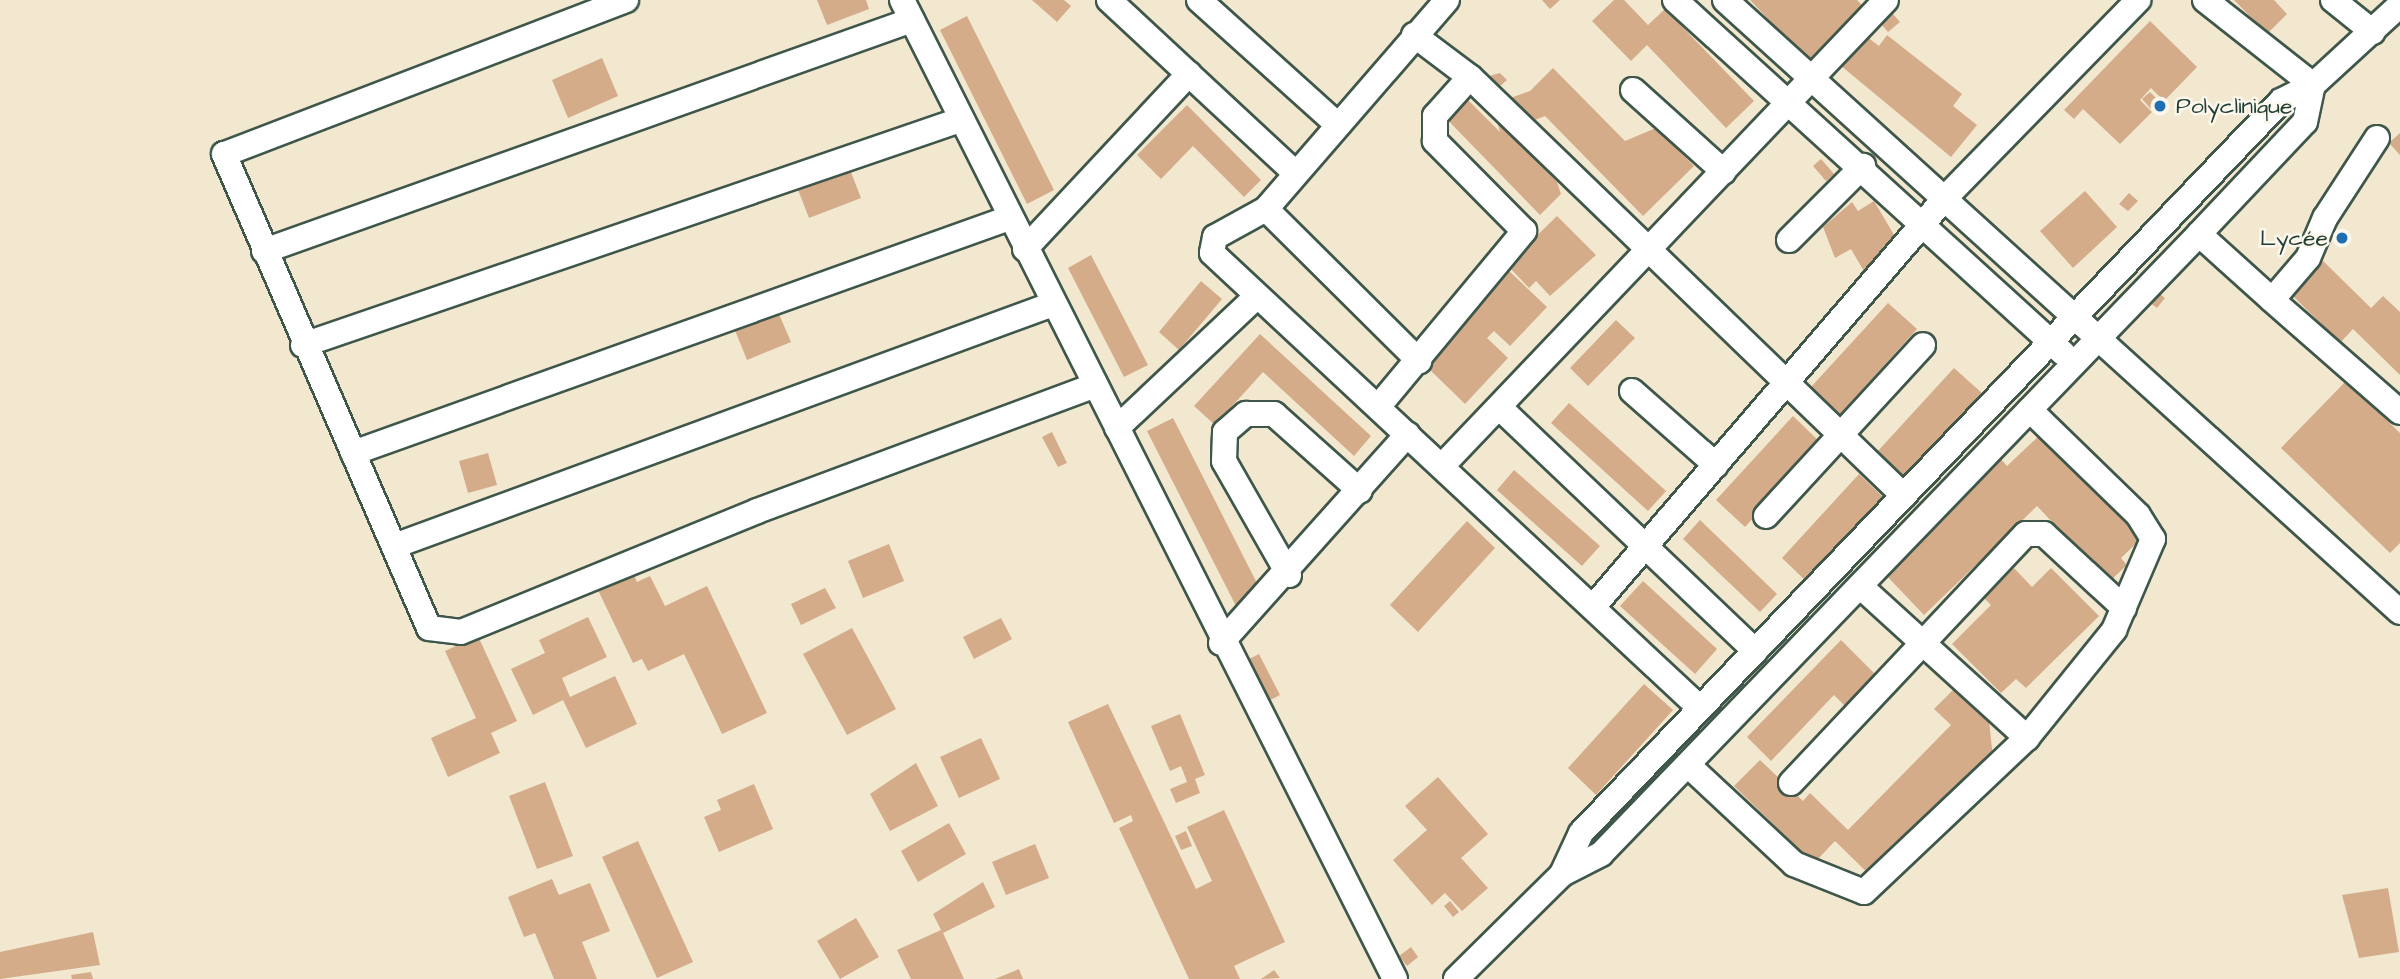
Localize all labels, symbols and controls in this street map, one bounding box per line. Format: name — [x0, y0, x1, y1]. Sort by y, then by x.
place label: Polyclinique — [2176, 92, 2292, 120]
marker: Polyclinique — [2150, 96, 2170, 116]
place label: Lycée — [2260, 224, 2328, 252]
marker: Lycée — [2334, 230, 2350, 246]

